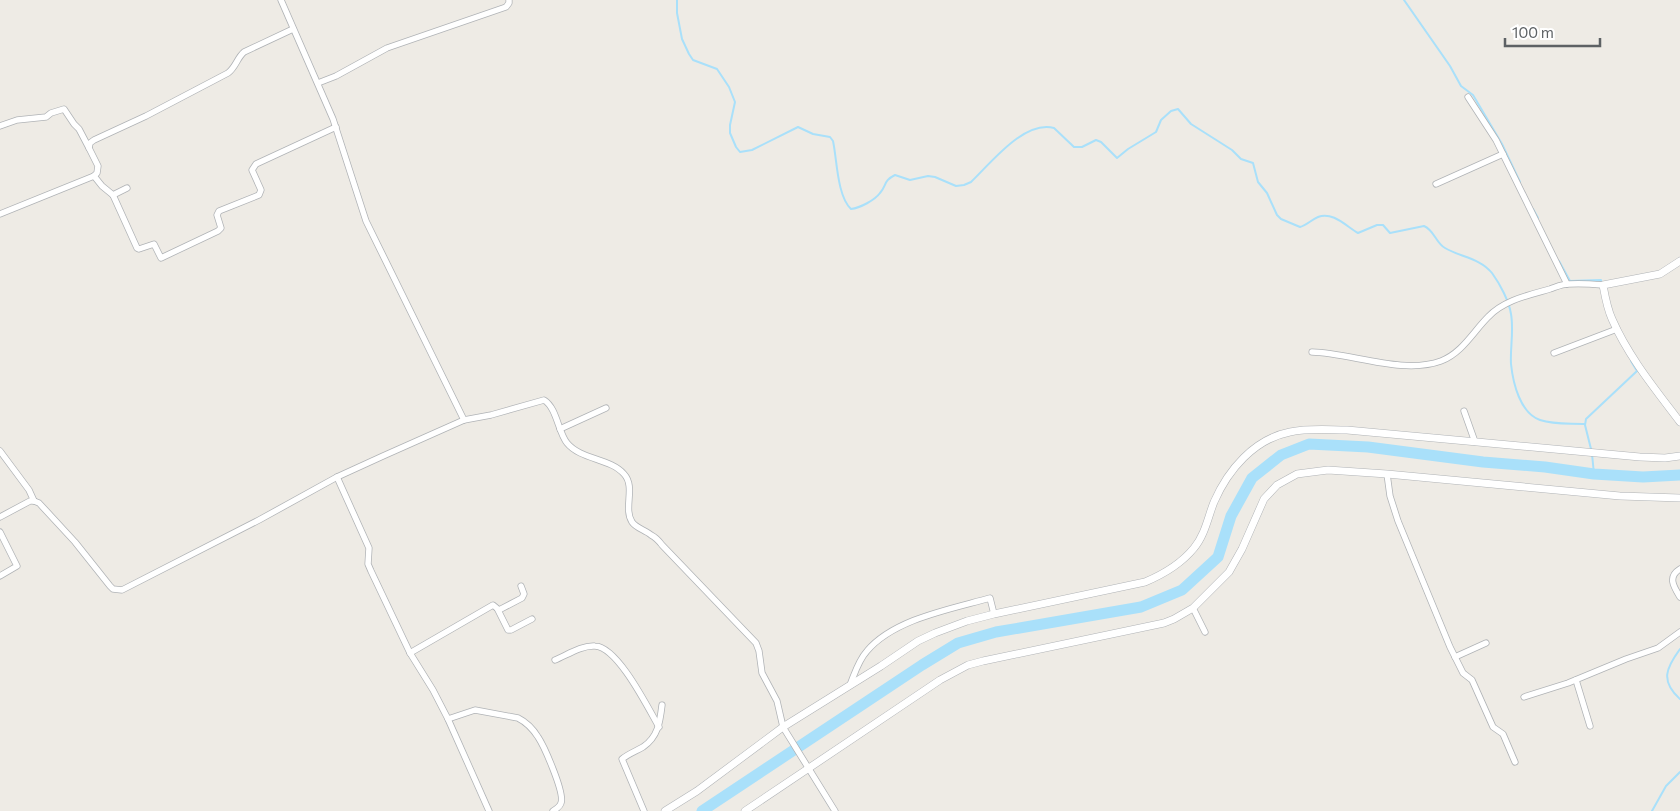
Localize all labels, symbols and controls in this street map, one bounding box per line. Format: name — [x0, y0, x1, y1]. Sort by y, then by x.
scale bar — [1505, 15, 1600, 47]
text: 100 m — [1512, 23, 1554, 41]

